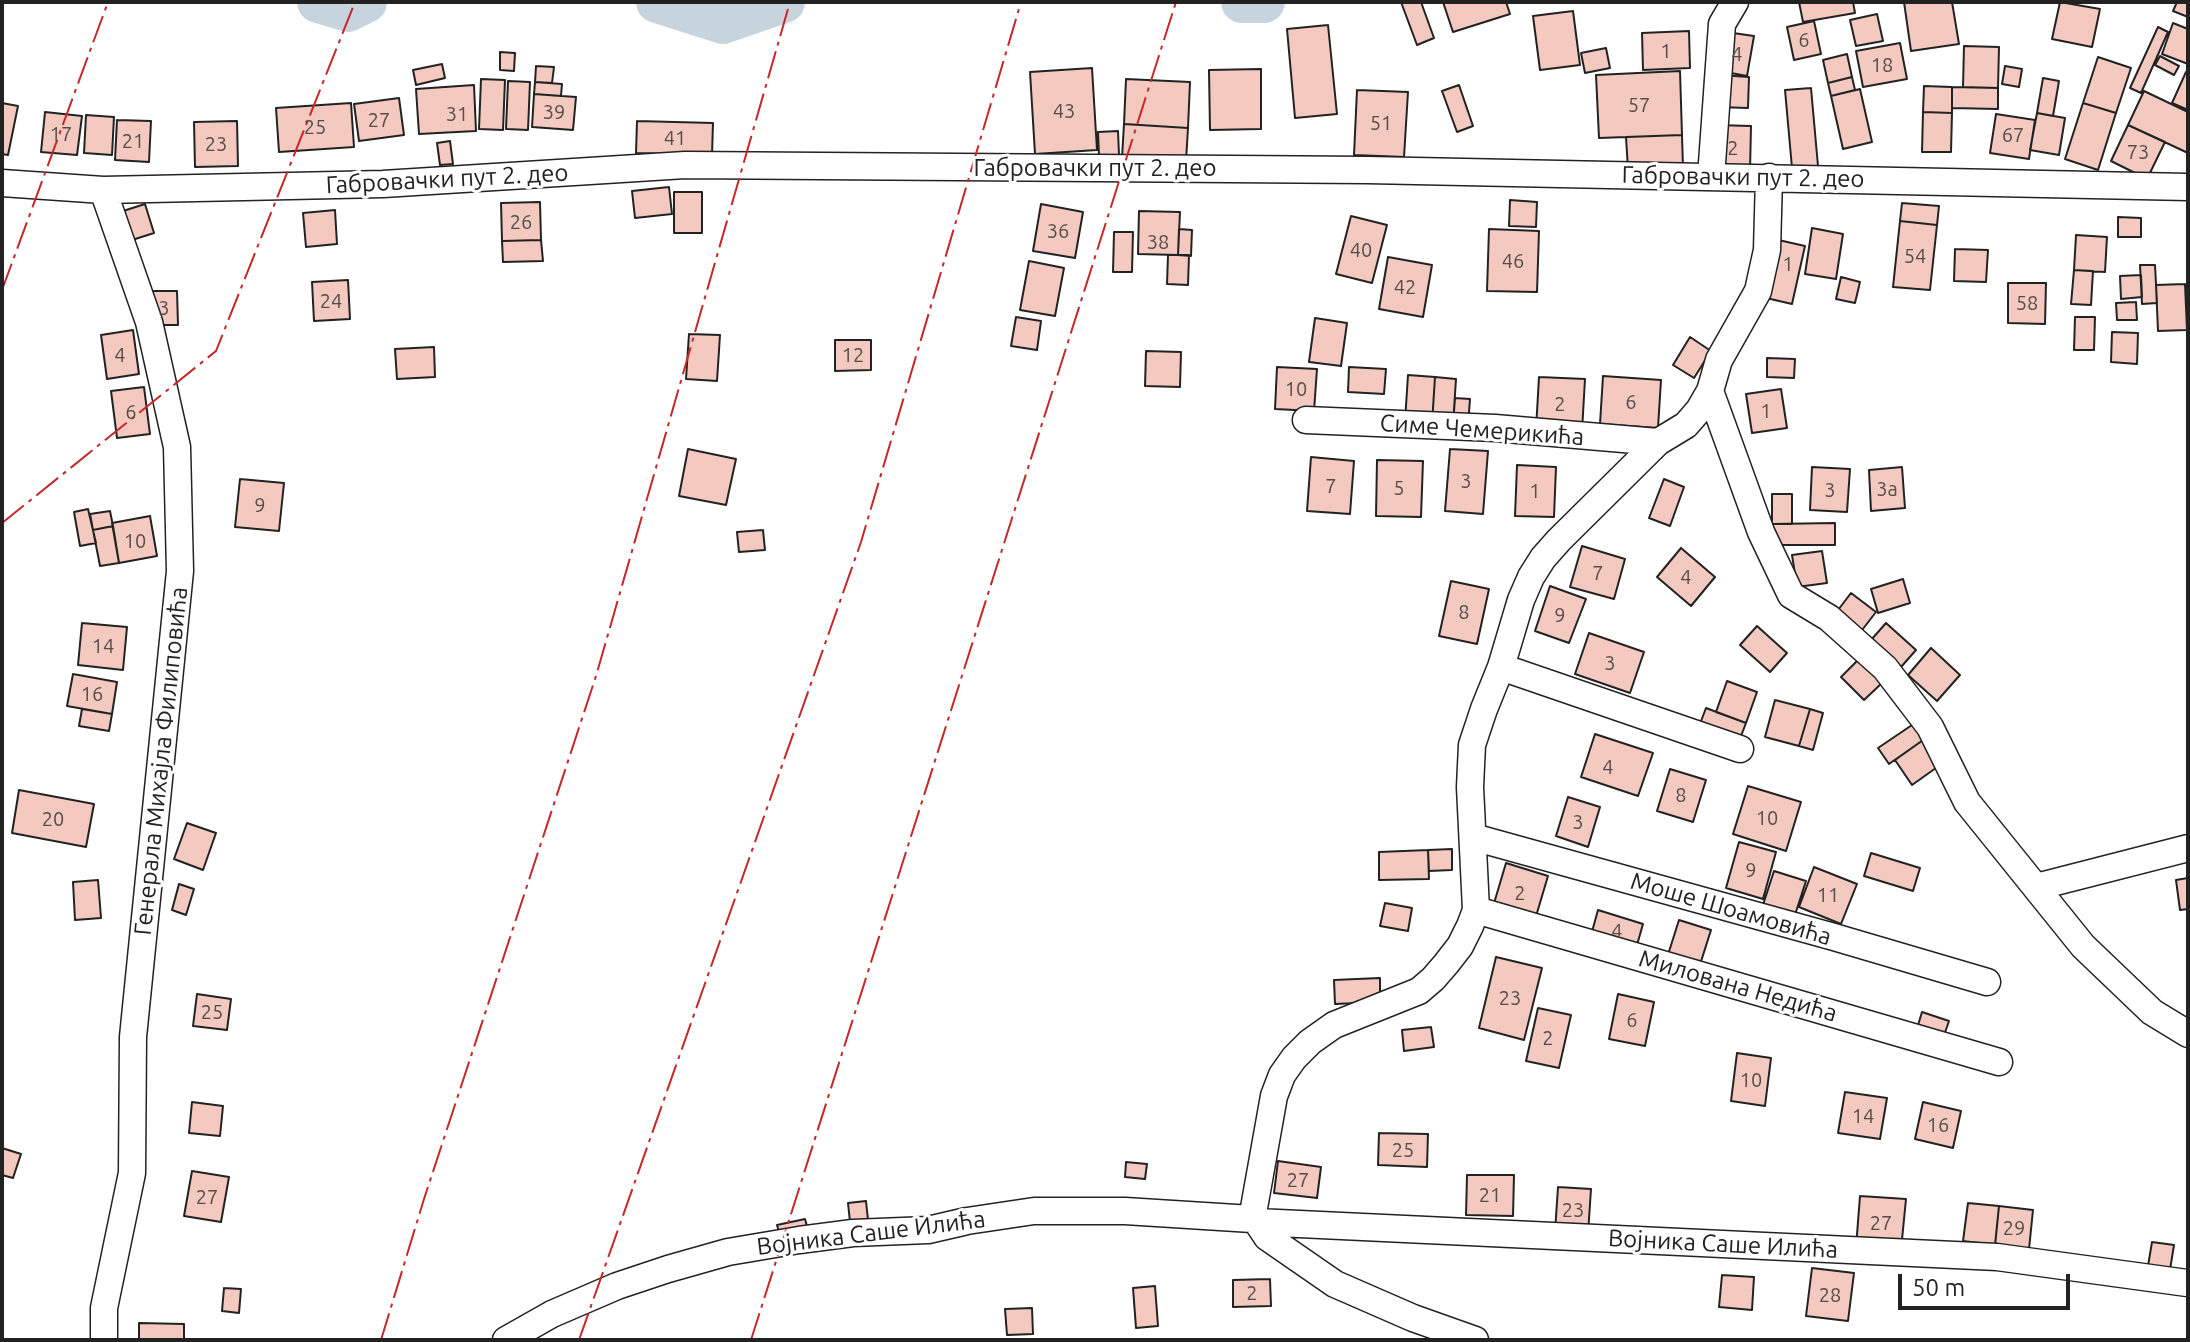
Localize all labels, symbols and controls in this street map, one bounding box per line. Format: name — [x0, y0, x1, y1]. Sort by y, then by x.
house number: 6 — [1798, 28, 1810, 52]
house number: 1 — [1660, 39, 1672, 63]
house number: 4 — [1731, 42, 1743, 66]
house number: 18 — [1871, 53, 1893, 77]
house number: 57 — [1628, 93, 1650, 117]
house number: 43 — [1053, 99, 1075, 123]
house number: 39 — [543, 100, 565, 124]
house number: 31 — [446, 102, 468, 126]
house number: 27 — [368, 108, 390, 132]
house number: 51 — [1370, 111, 1392, 135]
house number: 25 — [304, 115, 326, 139]
house number: 17 — [50, 122, 72, 146]
house number: 67 — [2002, 123, 2024, 147]
house number: 41 — [664, 126, 686, 150]
house number: 21 — [122, 129, 144, 153]
house number: 23 — [205, 132, 227, 156]
house number: 2 — [1727, 136, 1739, 160]
house number: 73 — [2127, 140, 2149, 164]
street label: Габровачки пут 2. део — [974, 154, 1216, 182]
street label: Габровачки пут 2. део — [325, 158, 569, 200]
street label: Габровачки пут 2. део — [1621, 160, 1865, 194]
house number: 26 — [510, 210, 532, 234]
house number: 36 — [1047, 219, 1069, 243]
house number: 38 — [1147, 230, 1169, 254]
house number: 40 — [1350, 238, 1372, 262]
house number: 54 — [1904, 244, 1926, 268]
house number: 46 — [1502, 249, 1524, 273]
house number: 1 — [1782, 252, 1794, 276]
house number: 42 — [1394, 275, 1416, 299]
house number: 24 — [320, 289, 342, 313]
house number: 58 — [2016, 291, 2038, 315]
house number: 3 — [158, 296, 170, 320]
house number: 4 — [114, 343, 126, 367]
house number: 12 — [842, 343, 864, 367]
house number: 10 — [1285, 377, 1307, 401]
house number: 6 — [1625, 390, 1637, 414]
house number: 2 — [1554, 392, 1566, 416]
house number: 1 — [1760, 399, 1772, 423]
house number: 6 — [125, 400, 137, 424]
street label: Симе Чемерикића — [1379, 408, 1585, 452]
house number: 3 — [1460, 469, 1472, 493]
house number: 7 — [1325, 474, 1337, 498]
house number: 5 — [1393, 476, 1405, 500]
house number: 3a — [1876, 477, 1898, 501]
house number: 3 — [1824, 478, 1836, 502]
house number: 1 — [1529, 479, 1541, 503]
house number: 9 — [254, 493, 266, 517]
house number: 10 — [124, 529, 146, 553]
house number: 7 — [1592, 561, 1604, 585]
house number: 4 — [1680, 565, 1692, 589]
street label: Генерала Михајла Филиповића — [128, 585, 194, 937]
house number: 8 — [1458, 600, 1470, 624]
house number: 9 — [1554, 603, 1566, 627]
house number: 14 — [92, 634, 114, 658]
house number: 3 — [1604, 651, 1616, 675]
house number: 16 — [81, 682, 103, 706]
house number: 4 — [1602, 755, 1614, 779]
house number: 8 — [1675, 783, 1687, 807]
house number: 10 — [1756, 806, 1778, 830]
house number: 20 — [42, 807, 64, 831]
house number: 3 — [1572, 810, 1584, 834]
house number: 9 — [1745, 858, 1757, 882]
street label: Моше Шоамовића — [1627, 867, 1835, 951]
house number: 2 — [1514, 881, 1526, 905]
house number: 11 — [1817, 883, 1839, 907]
house number: 4 — [1611, 919, 1623, 943]
street label: Милована Недића — [1636, 944, 1840, 1028]
house number: 23 — [1499, 986, 1521, 1010]
house number: 25 — [201, 1000, 223, 1024]
house number: 6 — [1626, 1008, 1638, 1032]
house number: 2 — [1542, 1026, 1554, 1050]
house number: 10 — [1740, 1068, 1762, 1092]
house number: 14 — [1852, 1104, 1874, 1128]
house number: 16 — [1927, 1113, 1949, 1137]
house number: 25 — [1392, 1138, 1414, 1162]
house number: 27 — [1287, 1168, 1309, 1192]
house number: 21 — [1479, 1183, 1501, 1207]
house number: 27 — [196, 1185, 218, 1209]
house number: 23 — [1562, 1198, 1584, 1222]
street label: Војника Саше Илића — [755, 1205, 987, 1261]
house number: 27 — [1870, 1211, 1892, 1235]
house number: 29 — [2003, 1216, 2025, 1240]
street label: Војника Саше Илића — [1607, 1224, 1839, 1264]
scale bar — [1902, 1258, 2074, 1308]
text: 50 m — [1912, 1274, 1965, 1301]
house number: 2 — [1246, 1281, 1258, 1305]
house number: 28 — [1819, 1283, 1841, 1307]

